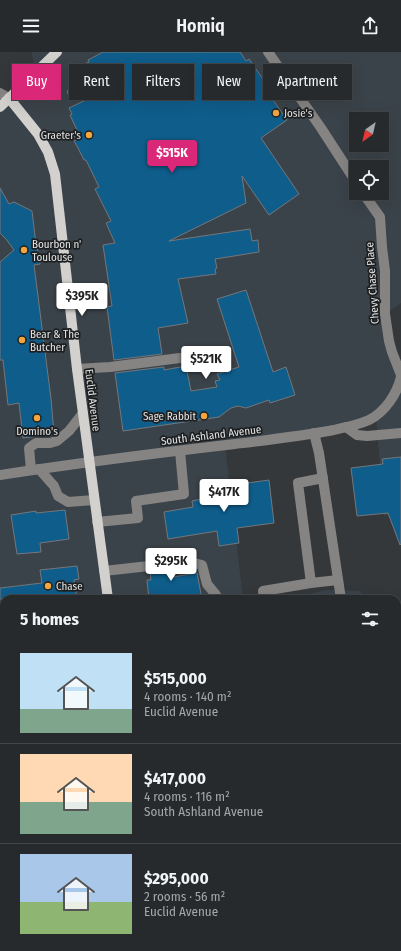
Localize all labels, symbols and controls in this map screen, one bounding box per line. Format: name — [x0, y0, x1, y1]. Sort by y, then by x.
icon: menu — [20, 15, 42, 37]
text: Homiq — [176, 15, 225, 37]
icon: share — [359, 15, 381, 37]
chip: Buy — [12, 64, 61, 100]
chip: Rent — [69, 64, 124, 100]
chip: Filters — [132, 64, 194, 100]
chip: New — [202, 64, 255, 100]
chip: Apartment — [263, 64, 352, 100]
place label: Josie's — [284, 107, 313, 120]
marker: Josie's — [271, 108, 281, 118]
north arrow — [349, 112, 389, 152]
map controls — [349, 112, 389, 200]
place label: Graeter's — [41, 129, 81, 142]
marker: Graeter's — [84, 130, 94, 140]
pin: $515K — [144, 140, 200, 174]
text: $515K — [156, 145, 188, 160]
button: locate — [349, 160, 389, 200]
place label: Bourbon n' Toulouse — [32, 238, 81, 264]
street label: Chevy Chase Place — [363, 242, 382, 324]
marker: Bourbon n' Toulouse — [19, 245, 29, 255]
pin: $395K — [54, 283, 110, 317]
text: $395K — [65, 288, 99, 303]
place label: Bear & The Butcher — [30, 328, 79, 354]
marker: Bear & The Butcher — [17, 335, 27, 345]
pin: $521K — [178, 346, 234, 380]
text: $521K — [190, 351, 222, 366]
street label: Euclid Avenue — [82, 368, 103, 432]
place label: Sage Rabbit — [143, 410, 196, 423]
marker: Sage Rabbit — [199, 411, 209, 421]
marker: Domino's — [32, 413, 42, 423]
street label: South Ashland Avenue — [160, 423, 262, 448]
place label: Domino's — [16, 425, 58, 438]
pin: $417K — [196, 479, 252, 513]
text: $417K — [209, 484, 239, 499]
pin: $295K — [143, 548, 199, 582]
text: $295K — [155, 553, 187, 568]
place label: Chase — [56, 580, 83, 593]
marker: Chase — [43, 581, 53, 591]
icon: filters — [359, 608, 381, 630]
text: 5 homes — [20, 609, 79, 630]
text: $515,000 — [144, 668, 207, 689]
icon: home — [52, 669, 100, 717]
text: 4 rooms · 140 m² — [144, 689, 231, 704]
text: Euclid Avenue — [144, 704, 218, 719]
text: $417,000 — [144, 768, 206, 789]
icon: home — [52, 770, 100, 818]
text: 4 rooms · 116 m² — [144, 789, 230, 804]
text: South Ashland Avenue — [144, 804, 263, 819]
text: $295,000 — [144, 868, 209, 889]
icon: home — [52, 870, 100, 918]
text: 2 rooms · 56 m² — [144, 889, 225, 904]
text: Euclid Avenue — [144, 904, 218, 919]

